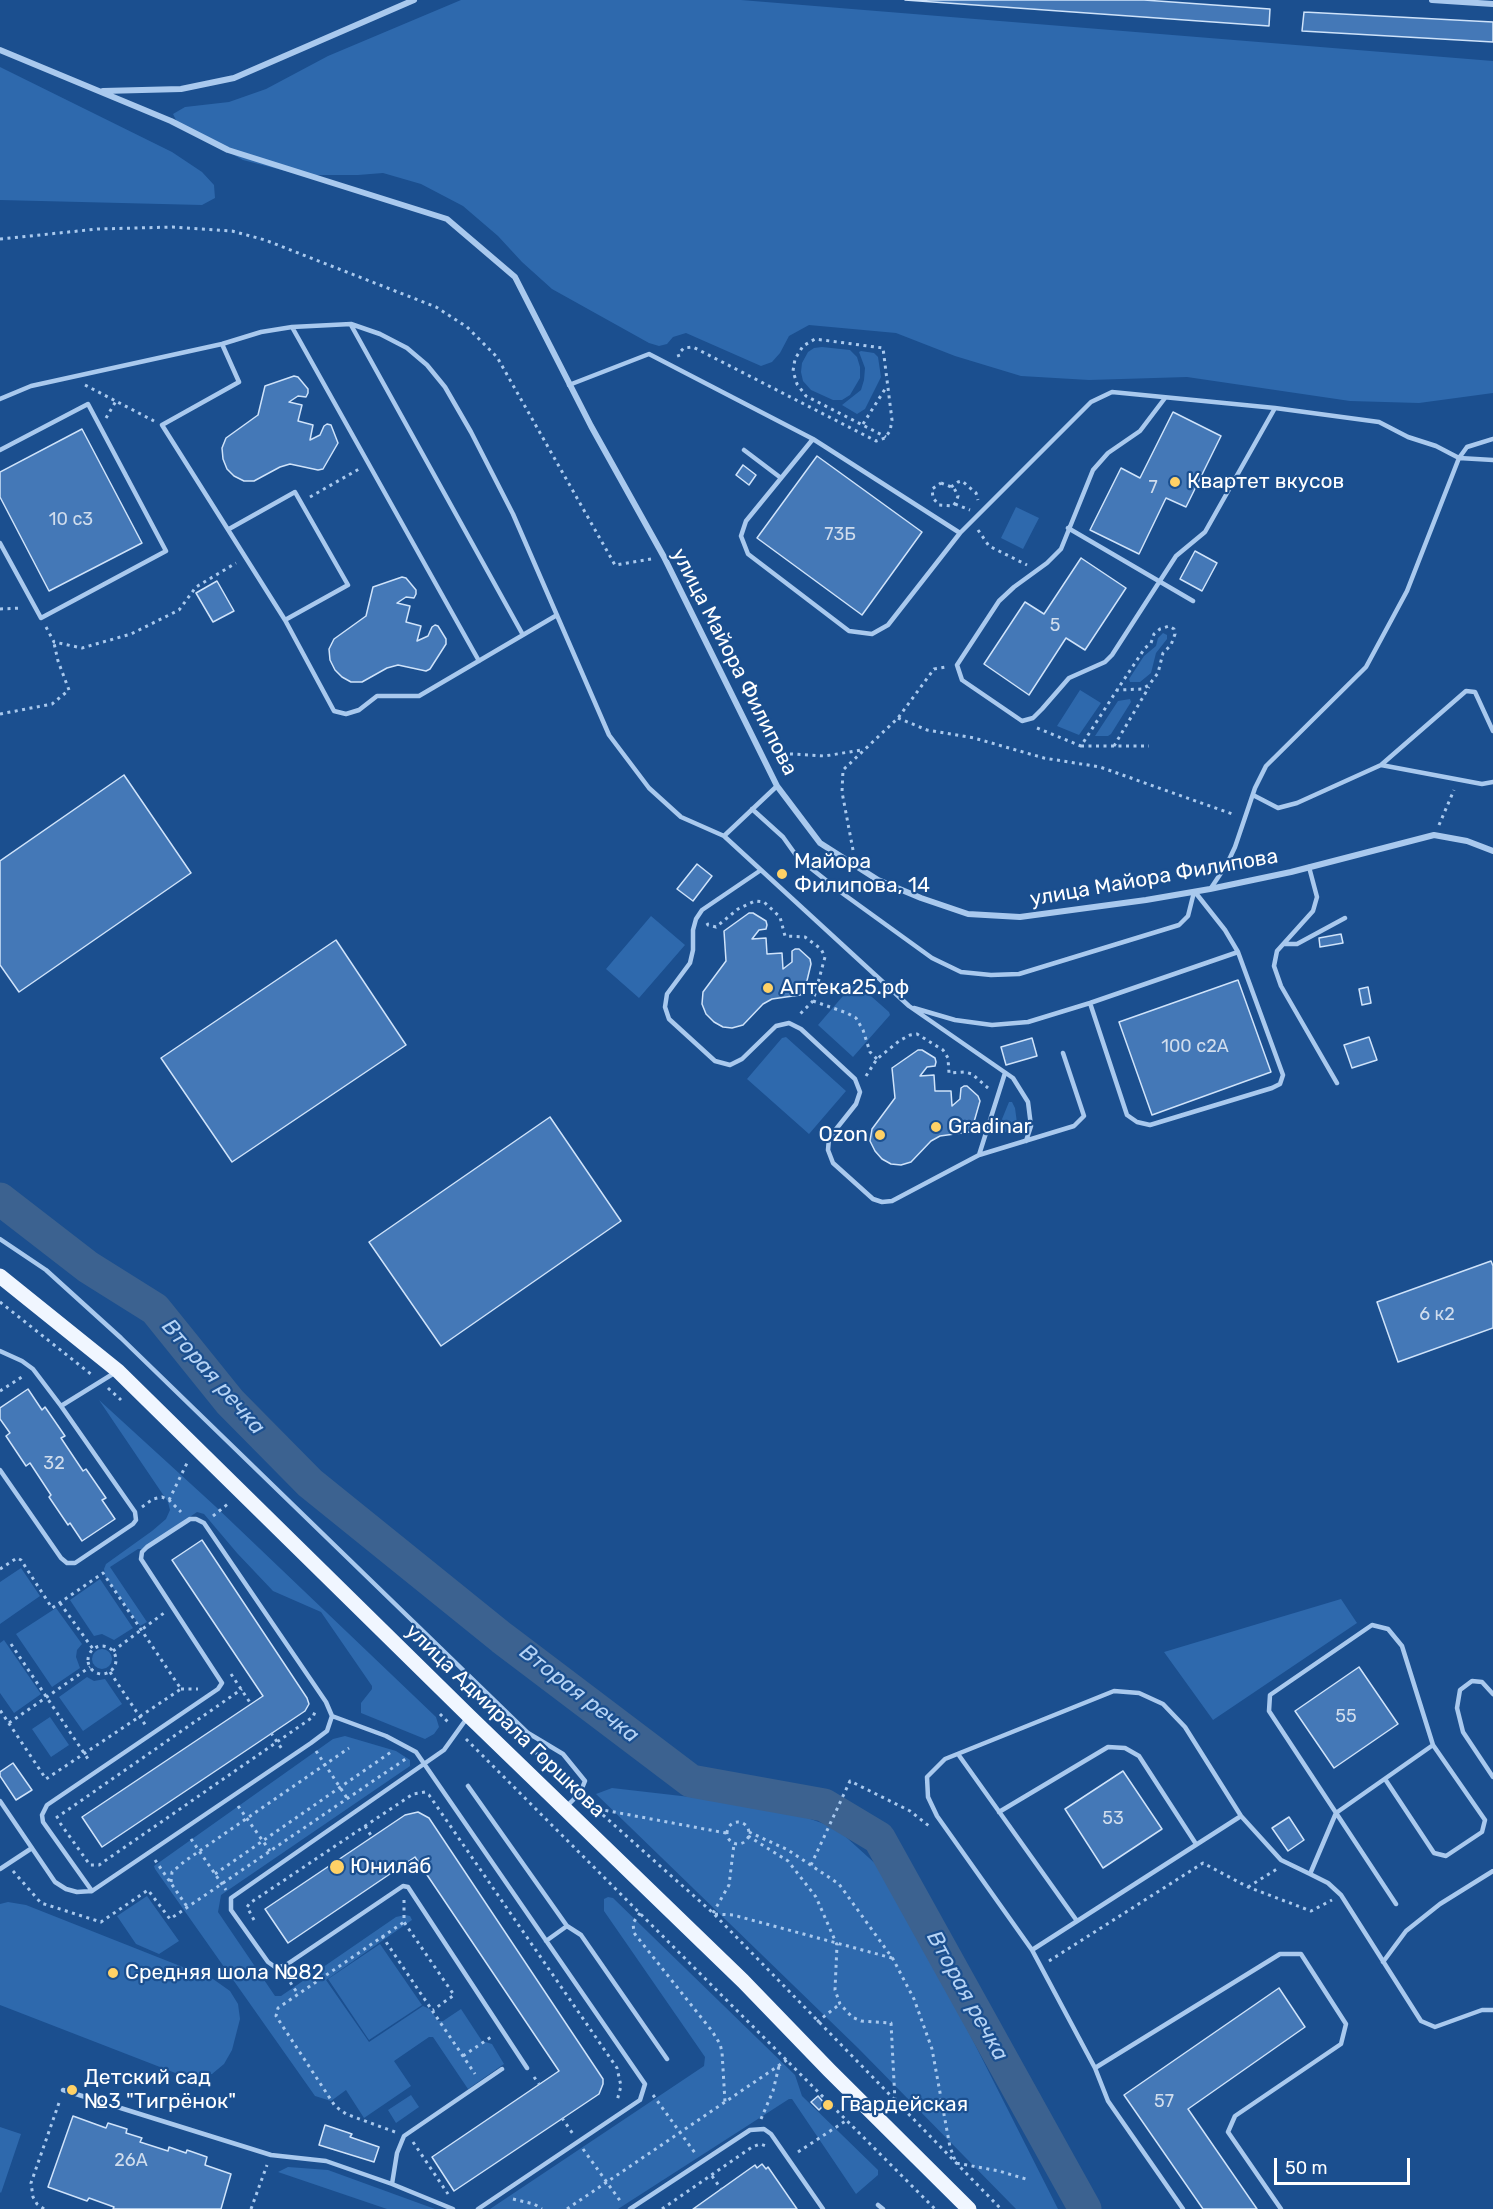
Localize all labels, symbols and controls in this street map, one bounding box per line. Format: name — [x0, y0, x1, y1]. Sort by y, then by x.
place label: Квартет вкусов — [1187, 469, 1344, 495]
marker: Квартет вкусов — [1168, 475, 1182, 489]
house number: 7 — [1148, 477, 1158, 499]
house number: 10 с3 — [49, 509, 93, 531]
house number: 73Б — [824, 524, 856, 546]
street label: улица Майора Филипова — [666, 544, 802, 780]
house number: 5 — [1050, 615, 1060, 637]
street label: улица Майора Филипова — [1028, 844, 1280, 912]
place label: Майора Филипова, 14 — [794, 849, 930, 899]
marker: Майора Филипова, 14 — [775, 867, 789, 881]
place label: Аптека25.рф — [780, 975, 909, 1001]
marker: Аптека25.рф — [761, 981, 775, 995]
house number: 100 с2А — [1161, 1036, 1229, 1058]
place label: Gradinar — [948, 1114, 1032, 1140]
marker: Gradinar — [929, 1120, 943, 1134]
place label: Ozon — [818, 1122, 868, 1148]
marker: Ozon — [873, 1128, 887, 1142]
house number: 6 к2 — [1419, 1304, 1455, 1326]
water label: Вторая речка — [156, 1314, 270, 1440]
house number: 32 — [43, 1453, 65, 1475]
street label: улица Адмирала Горшкова — [400, 1619, 610, 1823]
water label: Вторая речка — [514, 1639, 644, 1749]
house number: 55 — [1335, 1706, 1357, 1728]
house number: 53 — [1102, 1808, 1124, 1830]
place label: Юнилаб — [350, 1854, 432, 1880]
marker: Юнилаб — [328, 1858, 346, 1876]
water label: Вторая речка — [920, 1927, 1014, 2065]
place label: Средняя шола №82 — [125, 1960, 324, 1986]
marker: Средняя шола №82 — [106, 1966, 120, 1980]
place label: Детский сад №3 "Тигрёнок" — [84, 2065, 236, 2115]
marker: Детский сад №3 "Тигрёнок" — [65, 2083, 79, 2097]
house number: 57 — [1154, 2091, 1174, 2113]
place label: Гвардейская — [840, 2092, 968, 2118]
marker: Гвардейская — [821, 2098, 835, 2112]
scale bar — [1277, 2146, 1414, 2184]
house number: 26А — [114, 2150, 148, 2172]
text: 50 m — [1285, 2157, 1328, 2179]

